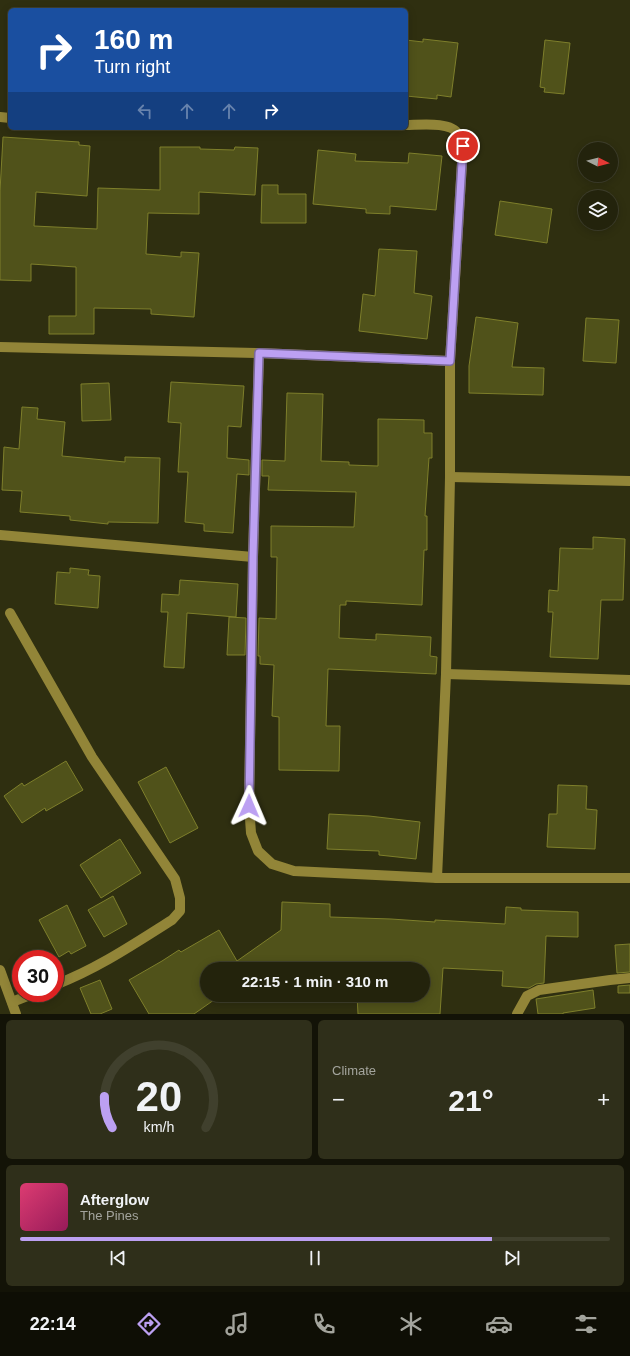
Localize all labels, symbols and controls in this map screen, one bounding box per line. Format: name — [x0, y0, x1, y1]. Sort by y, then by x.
icon: right — [28, 24, 80, 76]
text: 160 m — [94, 24, 173, 55]
text: Turn right — [94, 57, 170, 77]
icon: left — [134, 100, 156, 122]
icon: ahead — [176, 100, 198, 122]
icon: ahead — [218, 100, 240, 122]
icon: right — [260, 100, 282, 122]
pin — [446, 129, 480, 163]
icon: arrive — [452, 135, 474, 157]
north arrow — [578, 142, 618, 182]
map controls — [578, 142, 618, 230]
button: layers — [578, 190, 618, 230]
position arrow — [228, 785, 270, 827]
speed limit sign: 30 — [12, 950, 64, 1002]
text: 22:15 · 1 min · 310 m — [242, 973, 388, 990]
text: Climate — [332, 1063, 376, 1078]
text: 20 — [136, 1072, 182, 1119]
text: 21° — [448, 1084, 494, 1117]
text: − — [332, 1087, 345, 1112]
text: + — [597, 1087, 610, 1112]
text: km/h — [144, 1118, 175, 1134]
text: Afterglow — [80, 1191, 149, 1208]
text: The Pines — [80, 1208, 139, 1223]
icon: previous — [107, 1247, 129, 1269]
icon: pause — [304, 1247, 326, 1269]
icon: next — [501, 1247, 523, 1269]
icon: directions — [135, 1310, 163, 1338]
icon: music — [223, 1310, 251, 1338]
icon: phone — [310, 1310, 338, 1338]
icon: climate — [397, 1310, 425, 1338]
icon: car — [485, 1310, 513, 1338]
icon: filters — [572, 1310, 600, 1338]
text: 22:14 — [30, 1314, 76, 1334]

